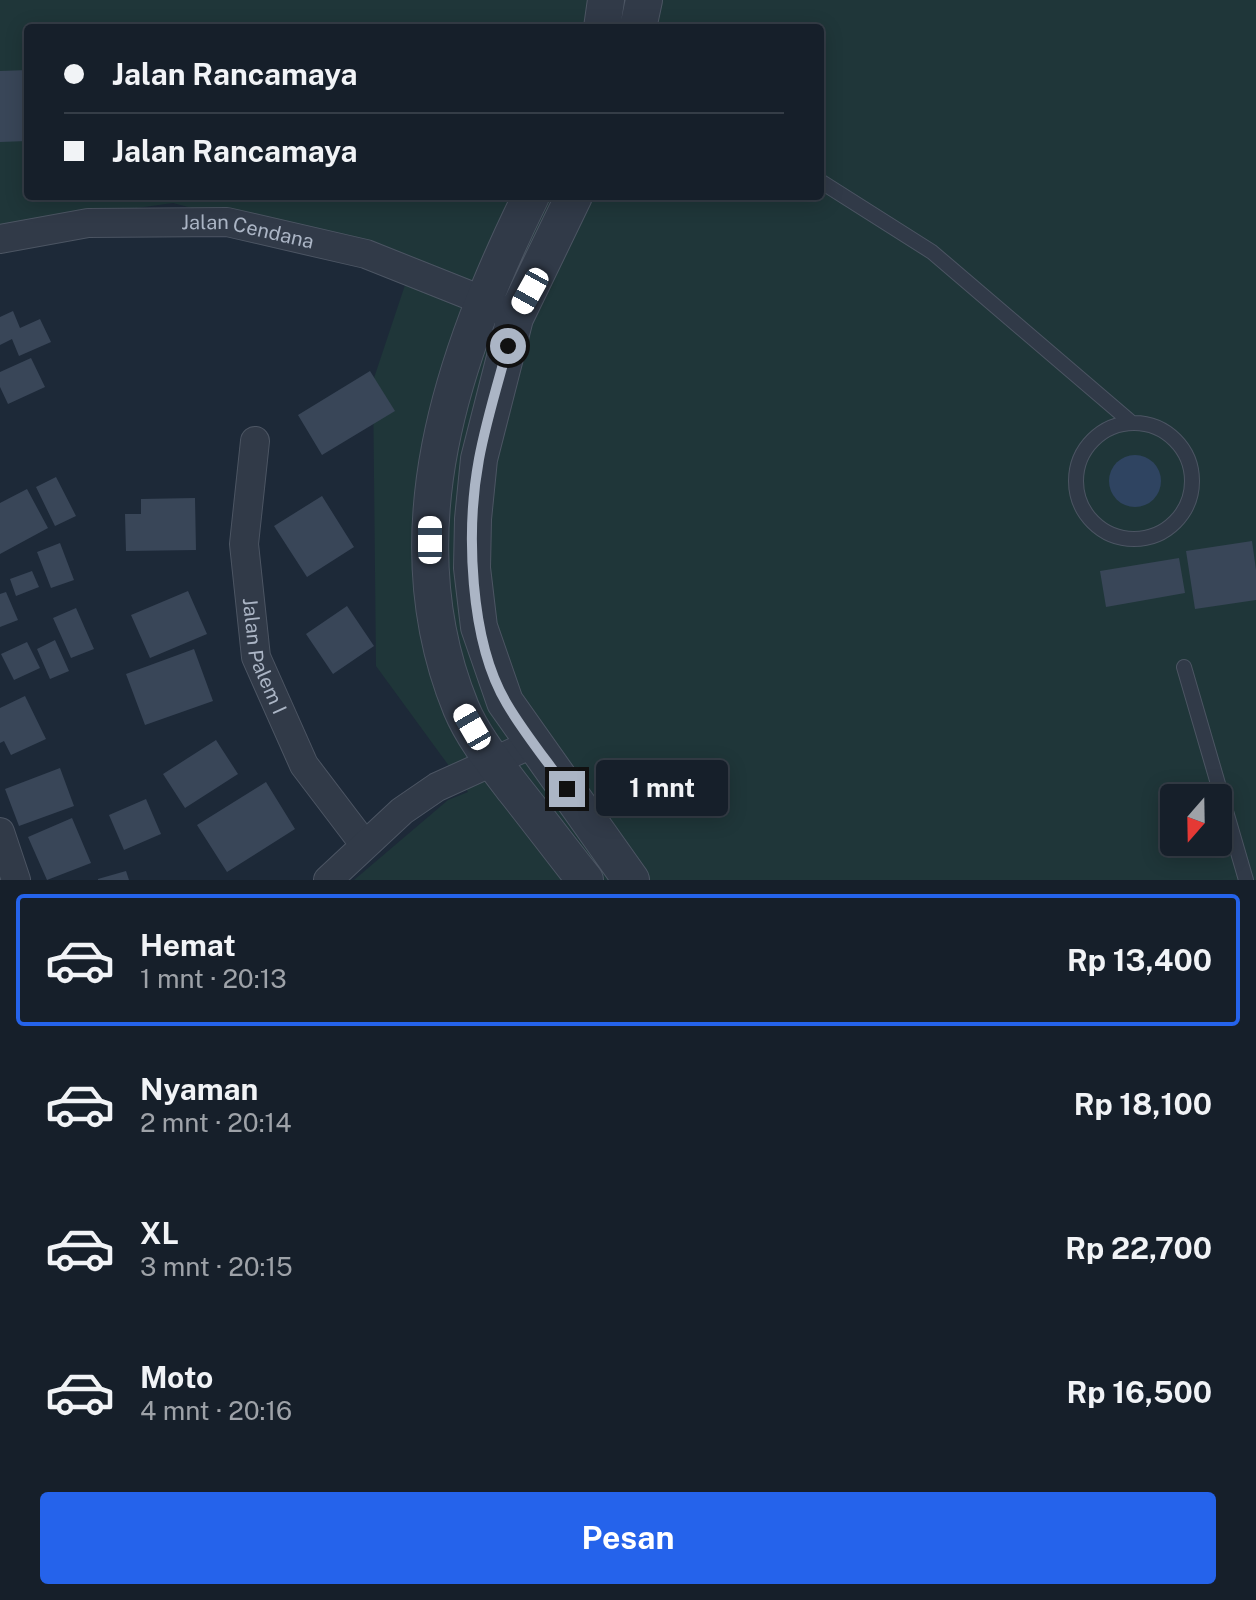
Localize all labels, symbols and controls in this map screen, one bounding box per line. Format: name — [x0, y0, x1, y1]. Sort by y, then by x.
text: Jalan Rancamaya — [112, 56, 358, 92]
text: Jalan Rancamaya — [112, 133, 358, 169]
street label: Jalan Cendana — [181, 210, 316, 254]
car — [508, 264, 552, 318]
route start — [490, 328, 526, 364]
car — [418, 516, 442, 564]
street label: Jalan Palem I — [238, 597, 292, 718]
car — [450, 700, 494, 754]
callout: 1 mnt — [595, 761, 727, 817]
route end — [549, 771, 585, 807]
text: 1 mnt — [629, 772, 695, 803]
north arrow — [1160, 784, 1232, 856]
map controls — [1160, 784, 1232, 856]
icon: car — [44, 924, 116, 996]
text: Hemat — [140, 927, 236, 963]
text: Rp 13,400 — [1067, 942, 1212, 978]
text: 1 mnt · 20:13 — [140, 963, 287, 994]
icon: car — [44, 1068, 116, 1140]
text: Nyaman — [140, 1071, 258, 1107]
text: Rp 18,100 — [1074, 1086, 1212, 1122]
text: 2 mnt · 20:14 — [140, 1107, 292, 1138]
icon: car — [44, 1212, 116, 1284]
text: XL — [140, 1215, 179, 1251]
text: Rp 22,700 — [1065, 1230, 1212, 1266]
text: 3 mnt · 20:15 — [140, 1251, 293, 1282]
icon: car — [44, 1356, 116, 1428]
text: Moto — [140, 1359, 213, 1395]
text: Rp 16,500 — [1067, 1374, 1212, 1410]
text: 4 mnt · 20:16 — [140, 1395, 292, 1426]
button: Pesan — [40, 1492, 1216, 1584]

